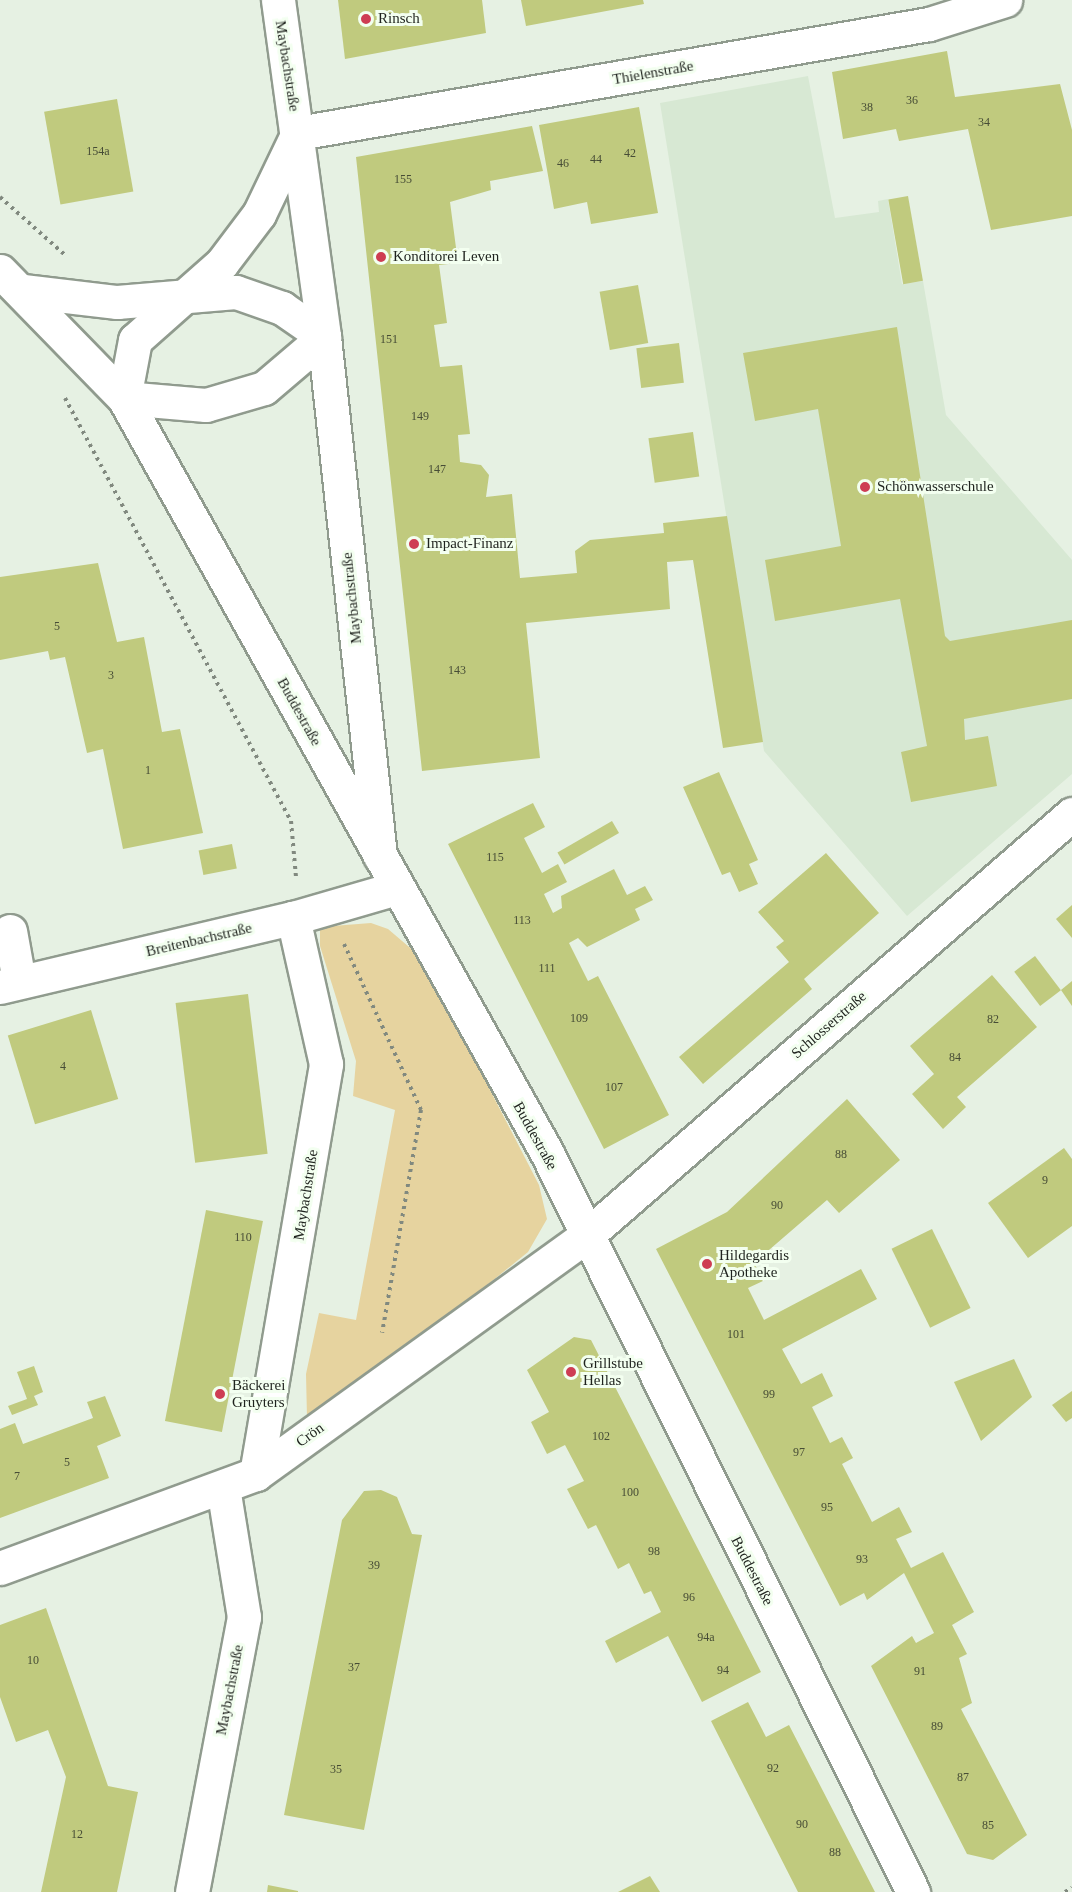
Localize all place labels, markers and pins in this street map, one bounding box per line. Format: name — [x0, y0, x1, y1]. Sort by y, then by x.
place label: Rinsch — [378, 10, 420, 28]
marker: Rinsch — [359, 12, 373, 26]
place label: Konditorei Leven — [393, 248, 499, 266]
marker: Konditorei Leven — [374, 250, 388, 264]
place label: Schönwasserschule — [877, 478, 994, 496]
marker: Schönwasserschule — [858, 480, 872, 494]
place label: Impact-Finanz — [426, 535, 513, 553]
marker: Impact-Finanz — [407, 537, 421, 551]
place label: Hildegardis Apotheke — [719, 1246, 789, 1281]
marker: Hildegardis Apotheke — [700, 1257, 714, 1271]
place label: Grillstube Hellas — [583, 1354, 643, 1389]
marker: Grillstube Hellas — [564, 1365, 578, 1379]
place label: Bäckerei Gruyters — [232, 1376, 285, 1411]
marker: Bäckerei Gruyters — [213, 1387, 227, 1401]

